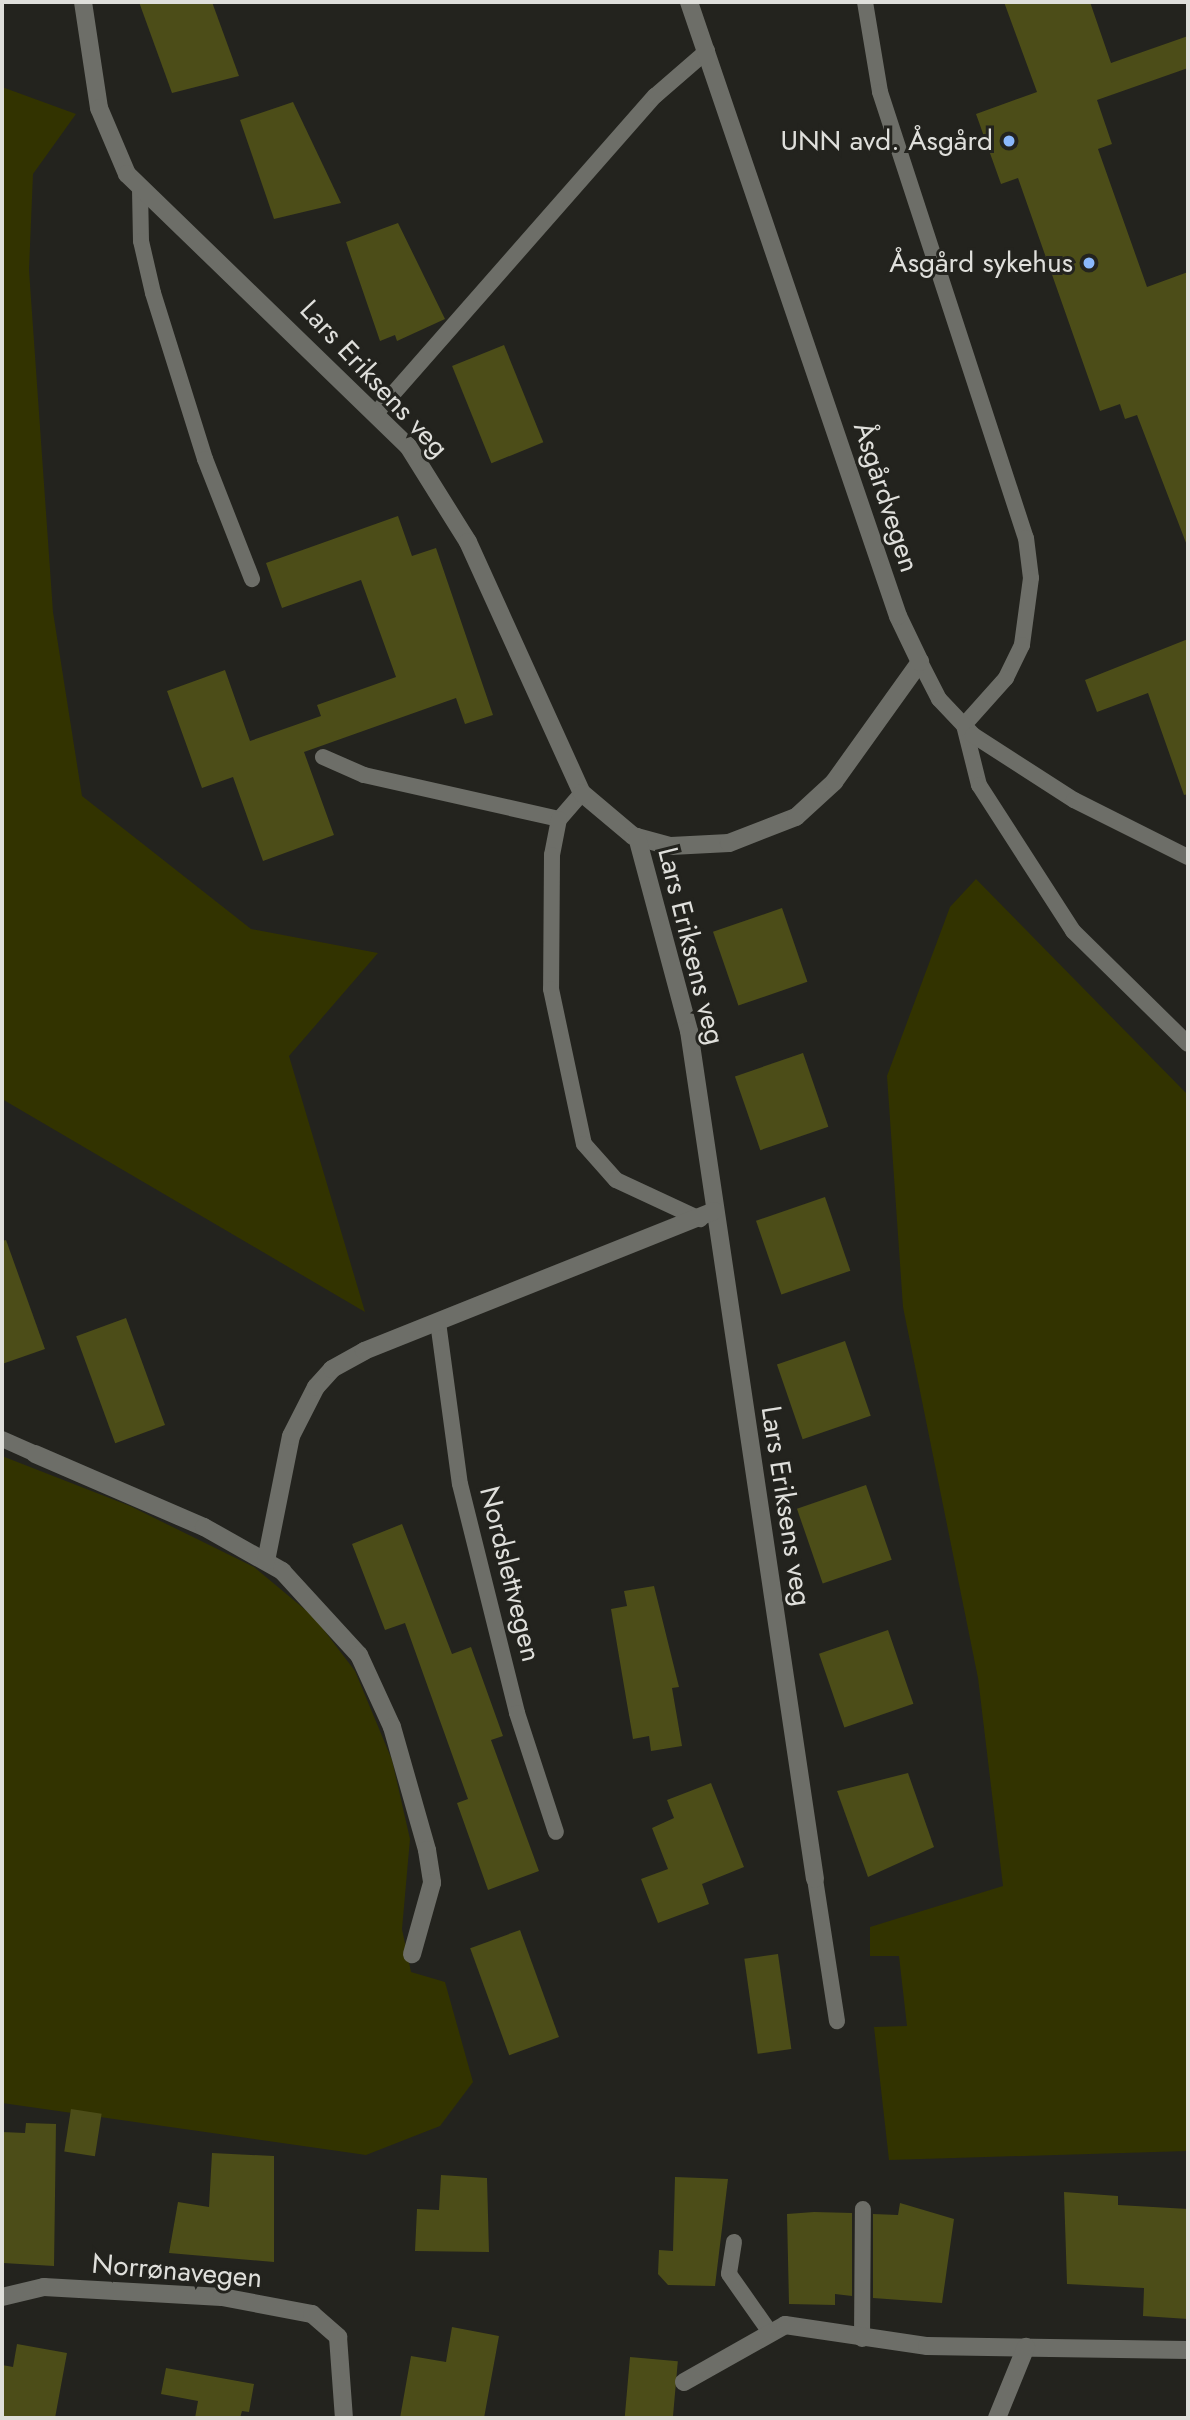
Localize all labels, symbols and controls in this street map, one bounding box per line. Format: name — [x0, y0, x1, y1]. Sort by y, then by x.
place label: UNN avd. Åsgård — [780, 124, 993, 158]
marker: UNN avd. Åsgård — [999, 131, 1019, 151]
place label: Åsgård sykehus — [889, 246, 1073, 280]
marker: Åsgård sykehus — [1079, 253, 1099, 273]
street label: Lars Eriksens veg — [293, 294, 455, 464]
street label: Åsgårdvegen — [846, 417, 926, 577]
street label: Lars Eriksens veg — [650, 844, 732, 1048]
street label: Lars Eriksens veg — [754, 1403, 818, 1609]
street label: Nordslettvegen — [472, 1483, 548, 1665]
street label: Norrønavegen — [90, 2247, 264, 2295]

